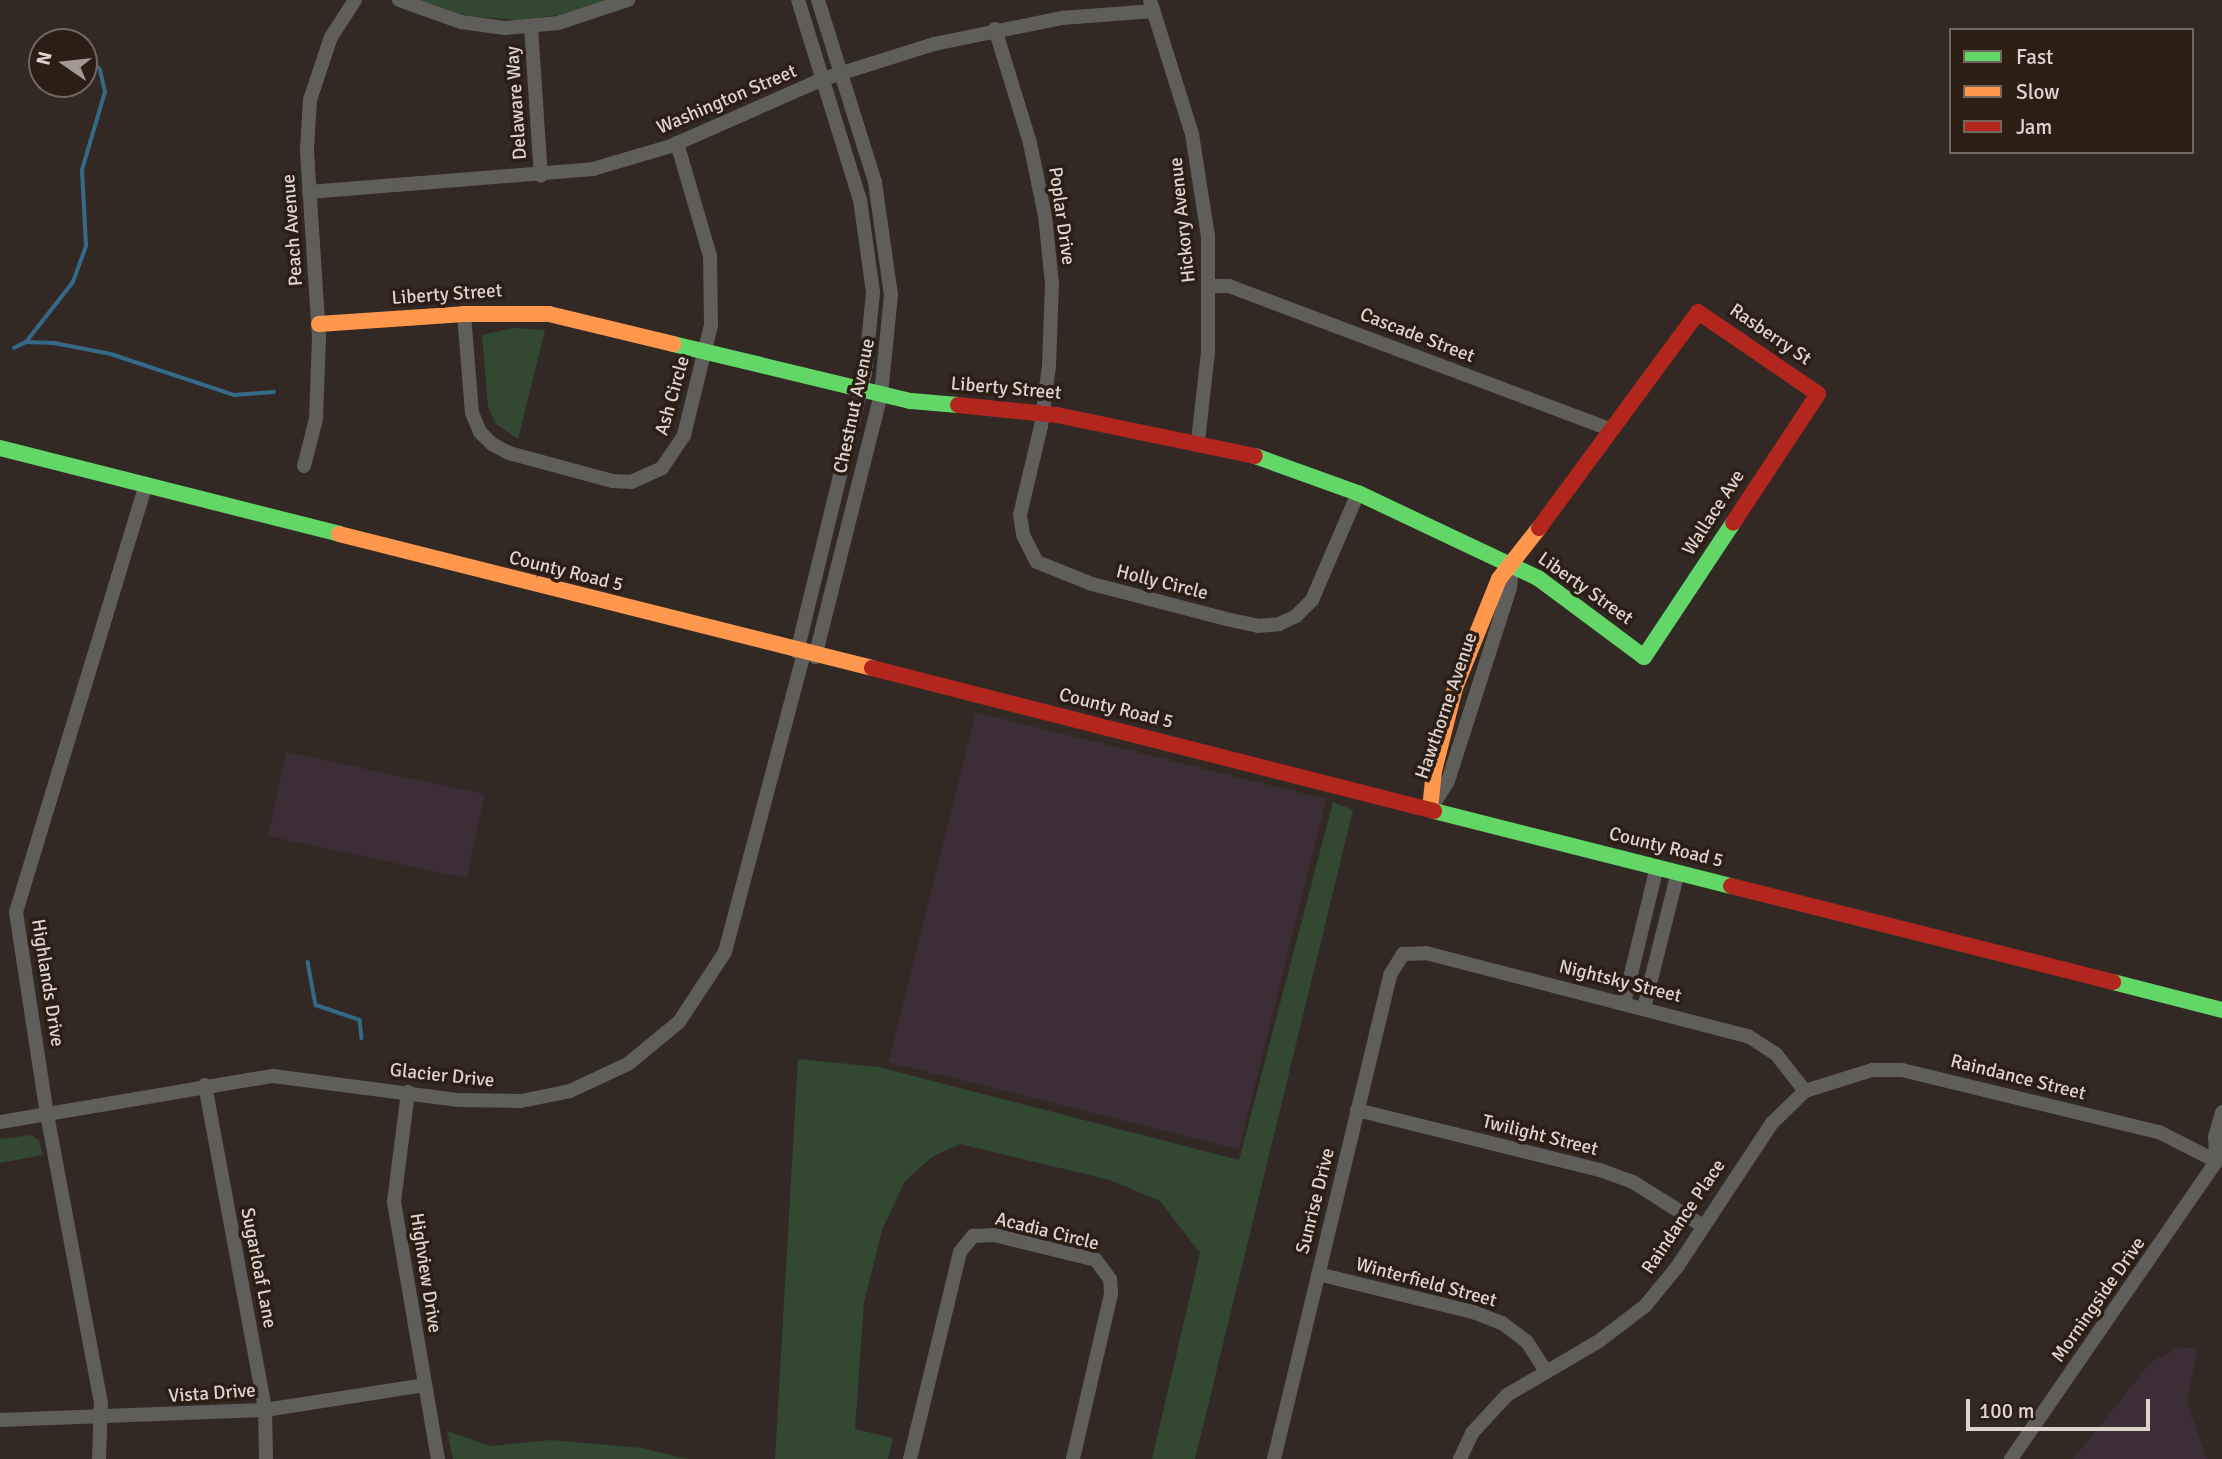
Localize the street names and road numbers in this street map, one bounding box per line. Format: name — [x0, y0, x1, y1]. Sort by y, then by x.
street label: Delaware Way — [502, 45, 532, 161]
street label: Washington Street — [654, 60, 800, 140]
street label: Hickory Avenue — [1165, 156, 1201, 284]
street label: Poplar Drive — [1043, 165, 1079, 267]
street label: Peach Avenue — [278, 173, 308, 287]
street label: Liberty Street — [391, 280, 503, 310]
street label: Rasberry St — [1725, 299, 1815, 371]
street label: Cascade Street — [1356, 304, 1478, 368]
street label: Chestnut Avenue — [830, 336, 880, 476]
street label: Ash Circle — [651, 354, 695, 438]
street label: Liberty Street — [950, 373, 1062, 405]
street label: Wallace Ave — [1678, 466, 1750, 560]
street label: County Road 5 — [507, 547, 625, 597]
street label: Liberty Street — [1533, 548, 1637, 630]
street label: Holly Circle — [1114, 561, 1210, 605]
street label: Hawthorne Avenue — [1411, 630, 1483, 782]
street label: County Road 5 — [1057, 684, 1175, 734]
street label: County Road 5 — [1607, 823, 1725, 873]
street label: Highlands Drive — [26, 918, 68, 1048]
street label: Nightsky Street — [1556, 956, 1684, 1008]
street label: Raindance Street — [1948, 1050, 2088, 1106]
street label: Glacier Drive — [389, 1059, 495, 1093]
street label: Twilight Street — [1480, 1111, 1600, 1161]
street label: Sunrise Drive — [1292, 1146, 1340, 1256]
street label: Raindance Place — [1637, 1155, 1731, 1279]
street label: Sugarloaf Lane — [235, 1206, 281, 1330]
street label: Acadia Circle — [993, 1208, 1101, 1256]
street label: Highview Drive — [404, 1211, 446, 1335]
street label: Morningside Drive — [2047, 1233, 2151, 1367]
street label: Winterfield Street — [1353, 1253, 1499, 1313]
street label: Vista Drive — [168, 1380, 256, 1408]

